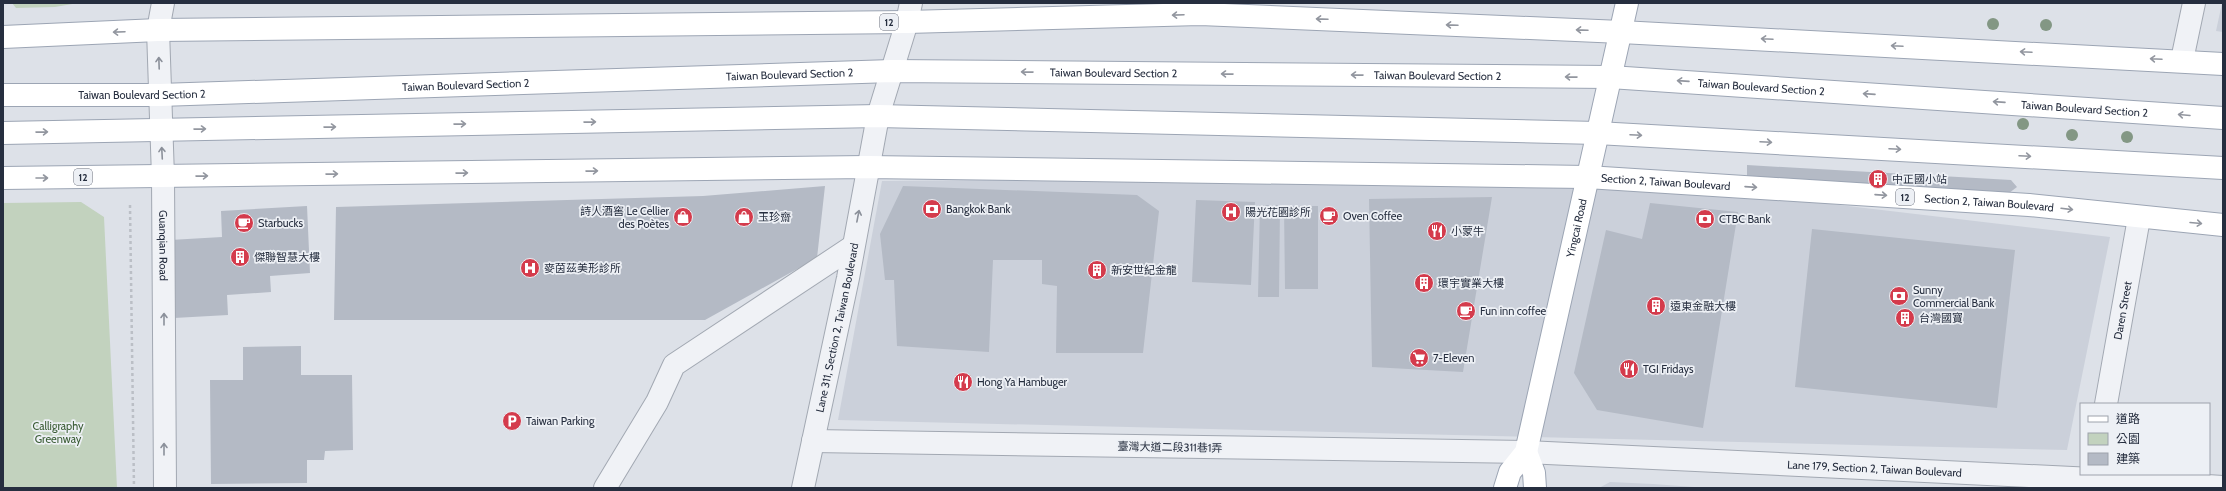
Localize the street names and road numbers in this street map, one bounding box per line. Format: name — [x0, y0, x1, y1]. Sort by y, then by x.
road number: 12 — [880, 14, 898, 30]
street label: Taiwan Boulevard Section 2 — [726, 65, 854, 83]
street label: Taiwan Boulevard Section 2 — [1050, 65, 1178, 80]
street label: Taiwan Boulevard Section 2 — [1374, 68, 1502, 83]
street label: Taiwan Boulevard Section 2 — [402, 76, 530, 94]
street label: Taiwan Boulevard Section 2 — [1697, 76, 1826, 98]
street label: Taiwan Boulevard Section 2 — [78, 86, 206, 102]
street label: Taiwan Boulevard Section 2 — [2020, 98, 2149, 120]
road number: 12 — [74, 169, 92, 185]
street label: Section 2, Taiwan Boulevard — [1600, 171, 1731, 193]
road number: 12 — [1896, 189, 1914, 205]
street label: Section 2, Taiwan Boulevard — [1924, 191, 2054, 215]
street label: Yingcai Road — [1563, 197, 1590, 260]
street label: Guanqian Road — [156, 210, 171, 281]
street label: Lane 311, Section 2, Taiwan Boulevard — [812, 242, 861, 414]
street label: Daren Street — [2111, 280, 2135, 341]
street label: 臺灣大道二段311巷1弄 — [1118, 439, 1222, 455]
street label: Lane 179, Section 2, Taiwan Boulevard — [1787, 457, 1962, 480]

